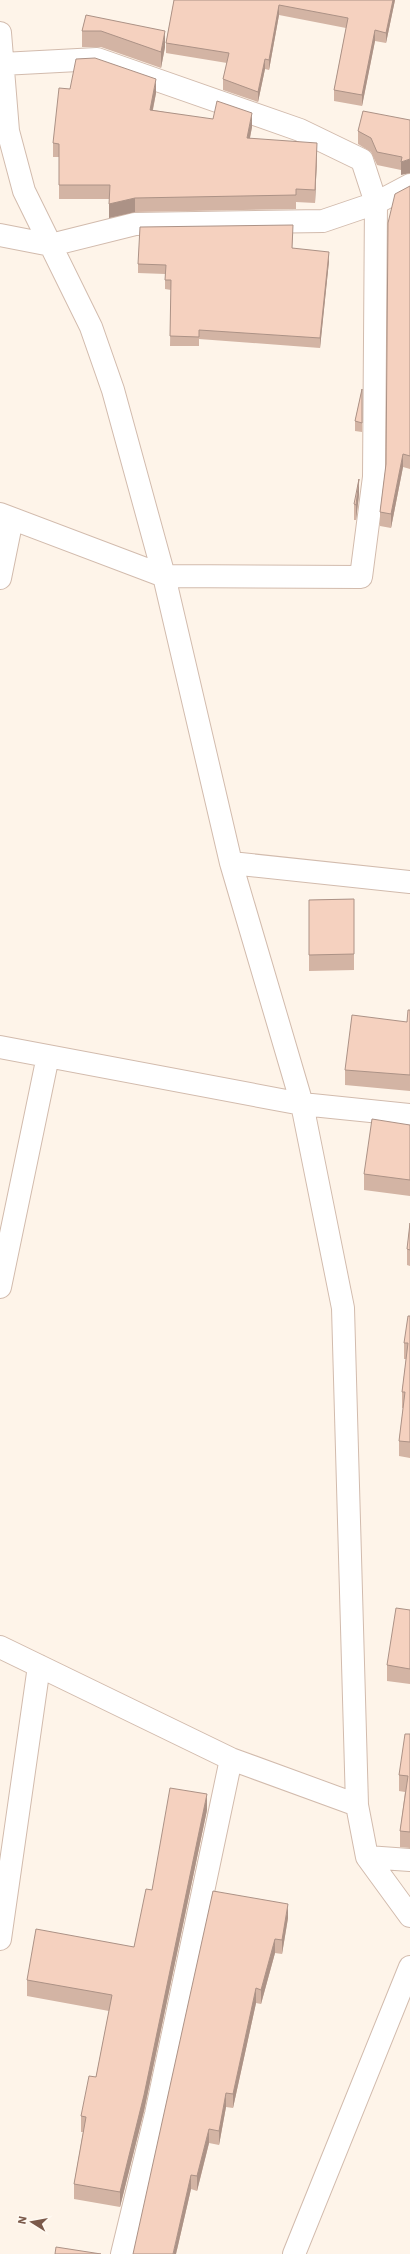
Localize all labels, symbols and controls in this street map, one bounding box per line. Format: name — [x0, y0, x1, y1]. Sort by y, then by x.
north arrow — [12, 2202, 52, 2242]
text: N — [15, 2215, 30, 2225]

